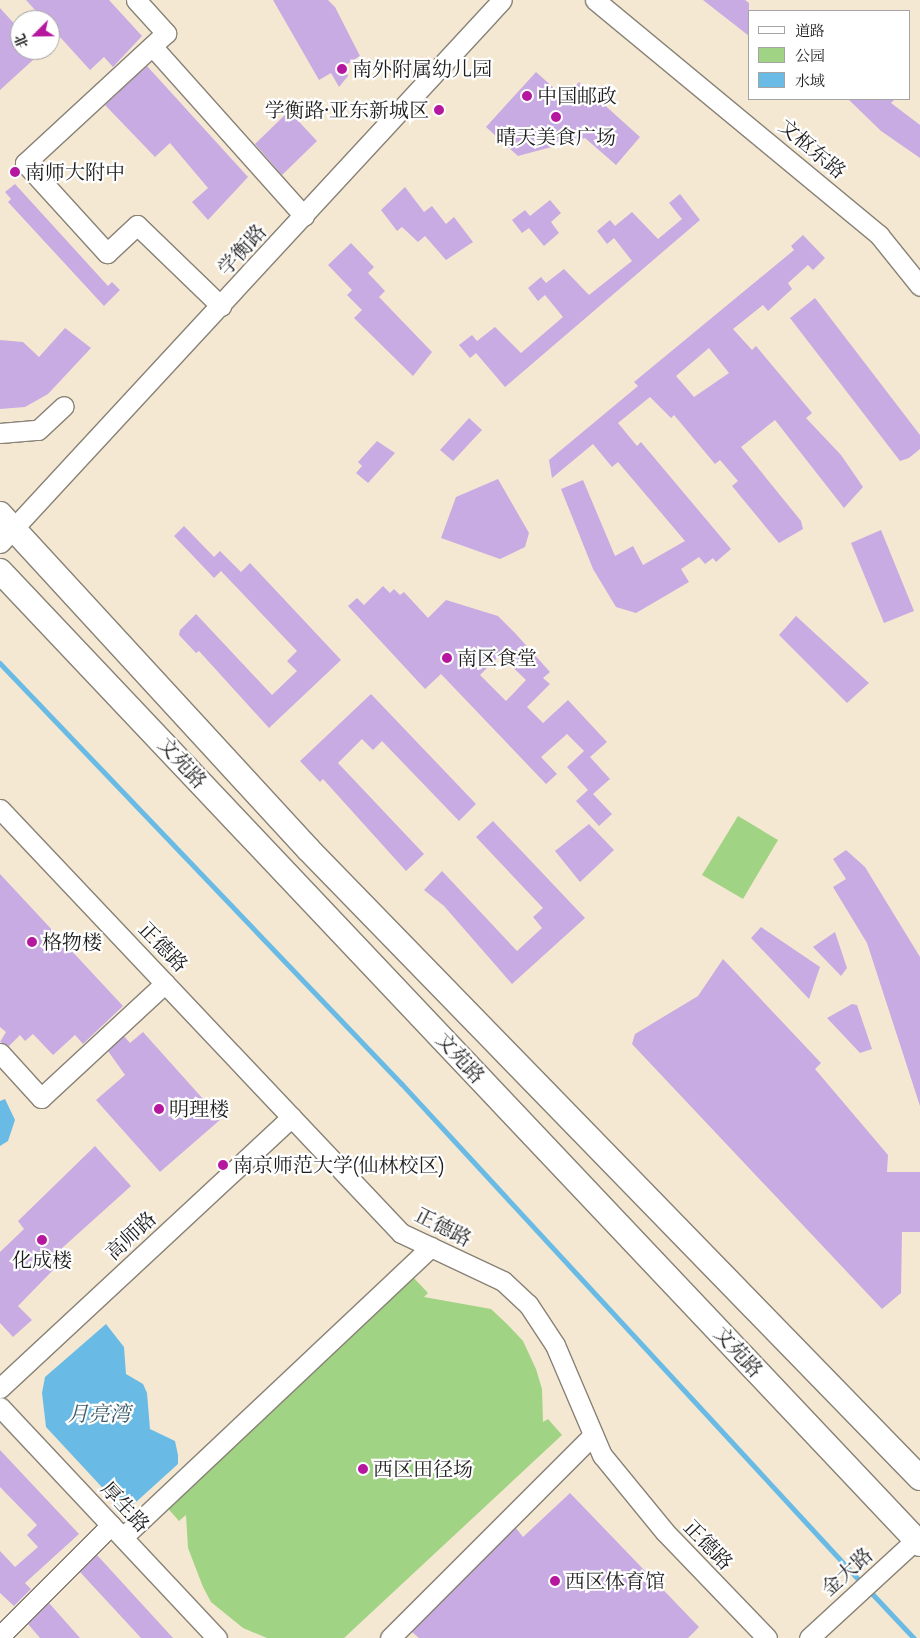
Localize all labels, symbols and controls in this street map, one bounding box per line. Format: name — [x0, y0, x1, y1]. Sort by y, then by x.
north arrow — [10, 10, 60, 60]
legend — [748, 10, 910, 100]
text: 道路 — [795, 22, 825, 40]
text: 北 — [11, 31, 32, 50]
text: 公园 — [795, 47, 825, 65]
place label: 南外附属幼儿园 — [352, 57, 492, 81]
marker: 南外附属幼儿园 — [336, 63, 348, 75]
text: 水域 — [795, 72, 825, 90]
place label: 中国邮政 — [537, 84, 617, 108]
marker: 中国邮政 — [521, 90, 533, 102]
place label: 学衡路·亚东新城区 — [265, 98, 429, 122]
marker: 学衡路·亚东新城区 — [433, 104, 445, 116]
marker: 晴天美食广场 — [550, 111, 562, 123]
street label: 文枢东路 — [774, 114, 850, 184]
place label: 晴天美食广场 — [496, 125, 616, 149]
place label: 南师大附中 — [25, 160, 125, 184]
marker: 南师大附中 — [9, 166, 21, 178]
street label: 学衡路 — [213, 220, 271, 280]
place label: 南区食堂 — [457, 646, 537, 670]
marker: 南区食堂 — [441, 652, 453, 664]
street label: 文苑路 — [153, 733, 211, 793]
street label: 正德路 — [134, 917, 192, 977]
place label: 格物楼 — [42, 930, 102, 954]
marker: 格物楼 — [26, 936, 38, 948]
street label: 文苑路 — [431, 1028, 489, 1088]
place label: 明理楼 — [169, 1097, 229, 1121]
marker: 明理楼 — [153, 1103, 165, 1115]
place label: 南京师范大学(仙林校区) — [233, 1153, 444, 1177]
marker: 南京师范大学(仙林校区) — [217, 1159, 229, 1171]
street label: 正德路 — [411, 1203, 475, 1251]
street label: 高师路 — [101, 1207, 161, 1265]
marker: 化成楼 — [36, 1234, 48, 1246]
place label: 化成楼 — [12, 1248, 72, 1272]
street label: 文苑路 — [709, 1322, 767, 1382]
water label: 月亮湾 — [68, 1401, 130, 1427]
place label: 西区田径场 — [373, 1457, 473, 1481]
marker: 西区田径场 — [357, 1463, 369, 1475]
street label: 厚生路 — [96, 1477, 154, 1537]
street label: 正德路 — [679, 1515, 737, 1575]
street label: 金大路 — [817, 1543, 877, 1601]
place label: 西区体育馆 — [565, 1569, 665, 1593]
marker: 西区体育馆 — [549, 1575, 561, 1587]

